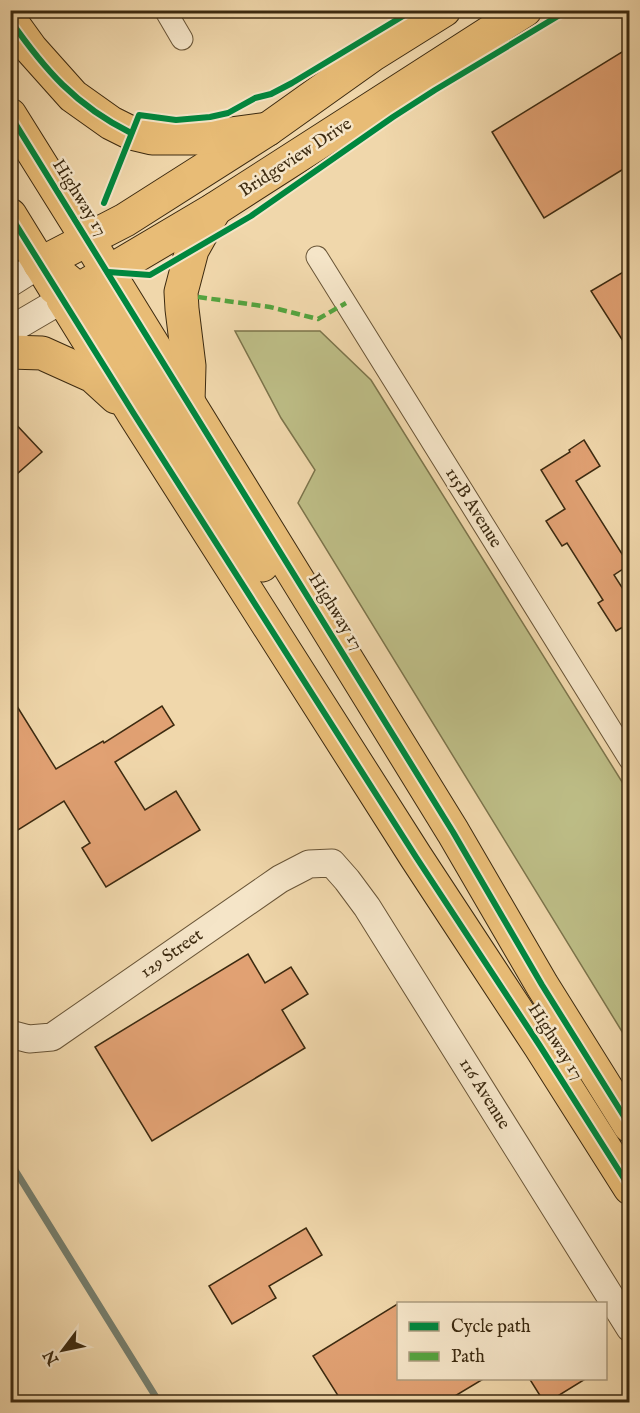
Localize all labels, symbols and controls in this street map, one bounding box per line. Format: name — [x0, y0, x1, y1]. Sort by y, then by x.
street label: Bridgeview Drive — [235, 113, 357, 203]
street label: Highway 17 — [46, 155, 112, 241]
street label: 115B Avenue — [439, 463, 507, 553]
street label: Highway 17 — [302, 569, 368, 655]
street label: 129 Street — [136, 924, 208, 984]
street label: Highway 17 — [522, 999, 588, 1085]
street label: 116 Avenue — [453, 1054, 515, 1134]
legend — [397, 1302, 607, 1380]
text: Cycle path — [451, 1316, 531, 1339]
north arrow — [33, 1320, 93, 1380]
text: N — [40, 1346, 65, 1369]
text: Path — [451, 1346, 485, 1369]

